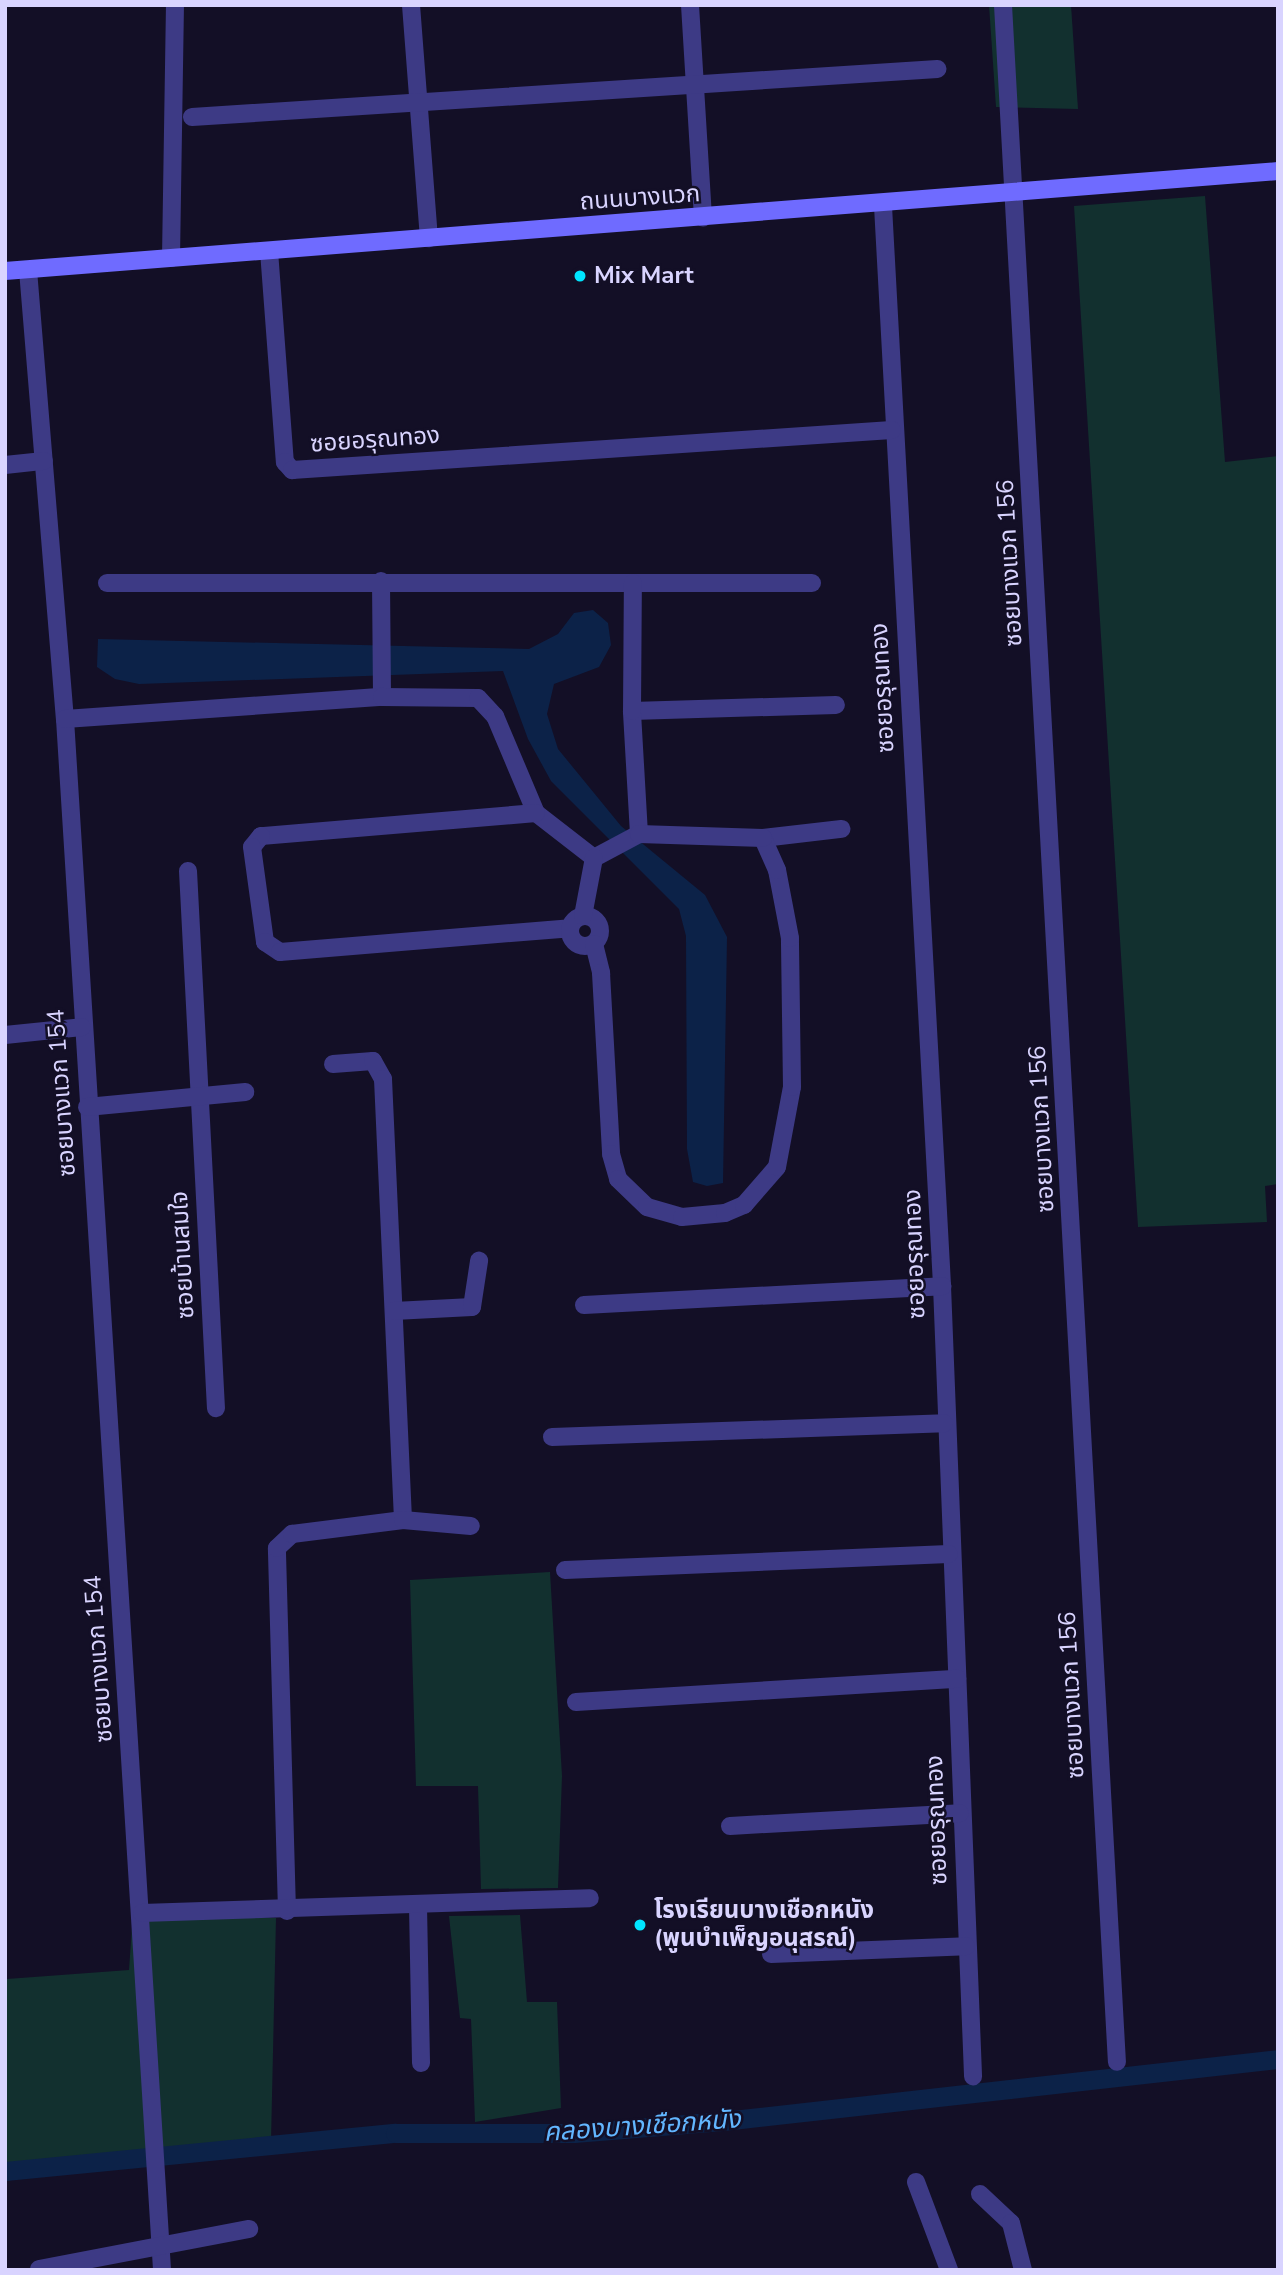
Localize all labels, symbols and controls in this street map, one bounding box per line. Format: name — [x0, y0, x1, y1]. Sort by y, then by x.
street label: ถนนบางแวก — [579, 179, 701, 217]
place label: Mix Mart — [594, 262, 694, 290]
marker: Mix Mart — [572, 268, 588, 284]
street label: ซอยอรุณทอง — [309, 421, 441, 459]
street label: ซอยบางแวก 156 — [991, 479, 1029, 647]
street label: ซอยอรุณทอง — [865, 622, 901, 754]
street label: ซอยบางแวก 154 — [42, 1008, 82, 1178]
street label: ซอยบางแวก 156 — [1023, 1045, 1061, 1213]
street label: ซอยอรุณทอง — [898, 1189, 932, 1319]
street label: ซอยบ้านสมใจ — [165, 1190, 201, 1320]
street label: ซอยบางแวก 154 — [79, 1574, 119, 1744]
street label: ซอยบางแวก 156 — [1053, 1611, 1091, 1779]
street label: ซอยอรุณทอง — [920, 1755, 954, 1885]
place label: โรงเรียนบางเชือกหนัง (พูนบำเพ็ญอนุสรณ์) — [654, 1897, 874, 1953]
marker: โรงเรียนบางเชือกหนัง (พูนบำเพ็ญอนุสรณ์) — [632, 1917, 648, 1933]
water label: คลองบางเชือกหนัง — [543, 2104, 741, 2148]

